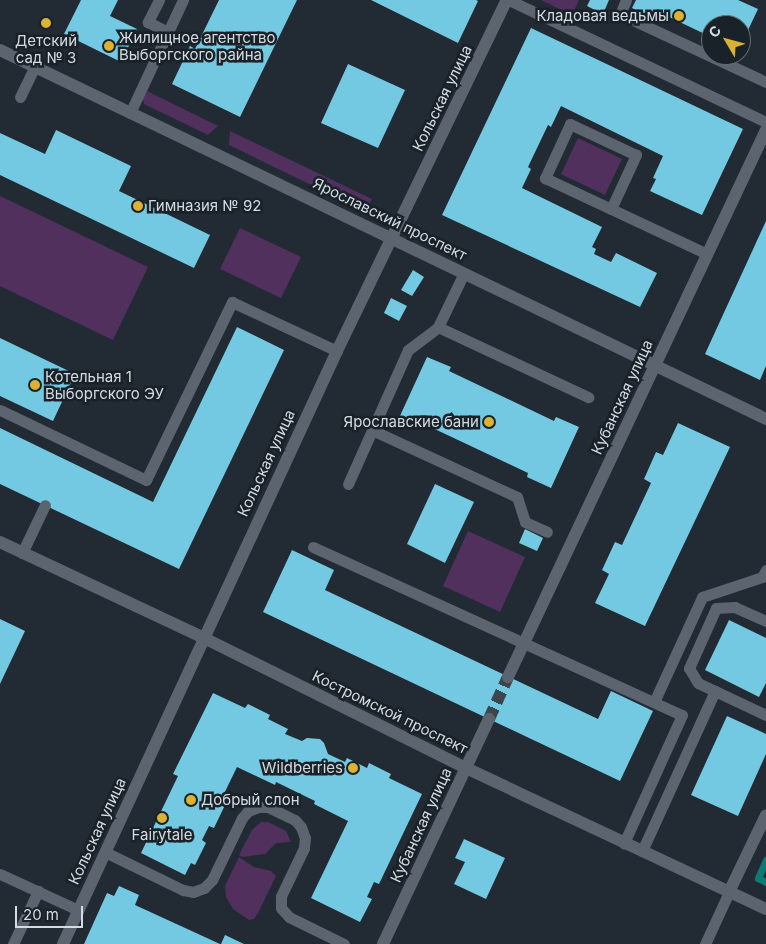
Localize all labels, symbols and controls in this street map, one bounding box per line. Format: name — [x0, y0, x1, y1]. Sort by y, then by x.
place label: Кладовая ведьмы — [536, 7, 669, 25]
marker: Кладовая ведьмы — [673, 10, 685, 22]
north arrow — [701, 15, 751, 65]
marker: Детский сад № 3 — [40, 17, 52, 29]
text: С — [705, 22, 724, 41]
place label: Жилищное агентство Выборгского райна — [119, 28, 275, 63]
place label: Детский сад № 3 — [15, 31, 77, 66]
marker: Жилищное агентство Выборгского райна — [103, 40, 115, 52]
street label: Кольская улица — [409, 42, 475, 154]
street label: Ярославский проспект — [310, 174, 470, 264]
place label: Гимназия № 92 — [148, 197, 261, 215]
marker: Гимназия № 92 — [132, 200, 144, 212]
street label: Кубанская улица — [588, 337, 656, 457]
place label: Котельная 1 Выборгского ЭУ — [45, 367, 164, 402]
marker: Котельная 1 Выборгского ЭУ — [29, 379, 41, 391]
street label: Кольская улица — [233, 407, 299, 519]
place label: Ярославские бани — [343, 413, 479, 431]
marker: Ярославские бани — [483, 416, 495, 428]
street label: Костромской проспект — [309, 666, 471, 758]
place label: Wildberries — [262, 759, 343, 777]
marker: Wildberries — [347, 762, 359, 774]
street label: Кубанская улица — [387, 765, 455, 885]
street label: Кольская улица — [64, 775, 130, 887]
place label: Добрый слон — [201, 791, 300, 809]
marker: Добрый слон — [185, 794, 197, 806]
marker: Fairytale — [156, 812, 168, 824]
place label: Fairytale — [132, 826, 192, 844]
scale bar — [18, 896, 85, 928]
text: 20 m — [23, 905, 59, 924]

